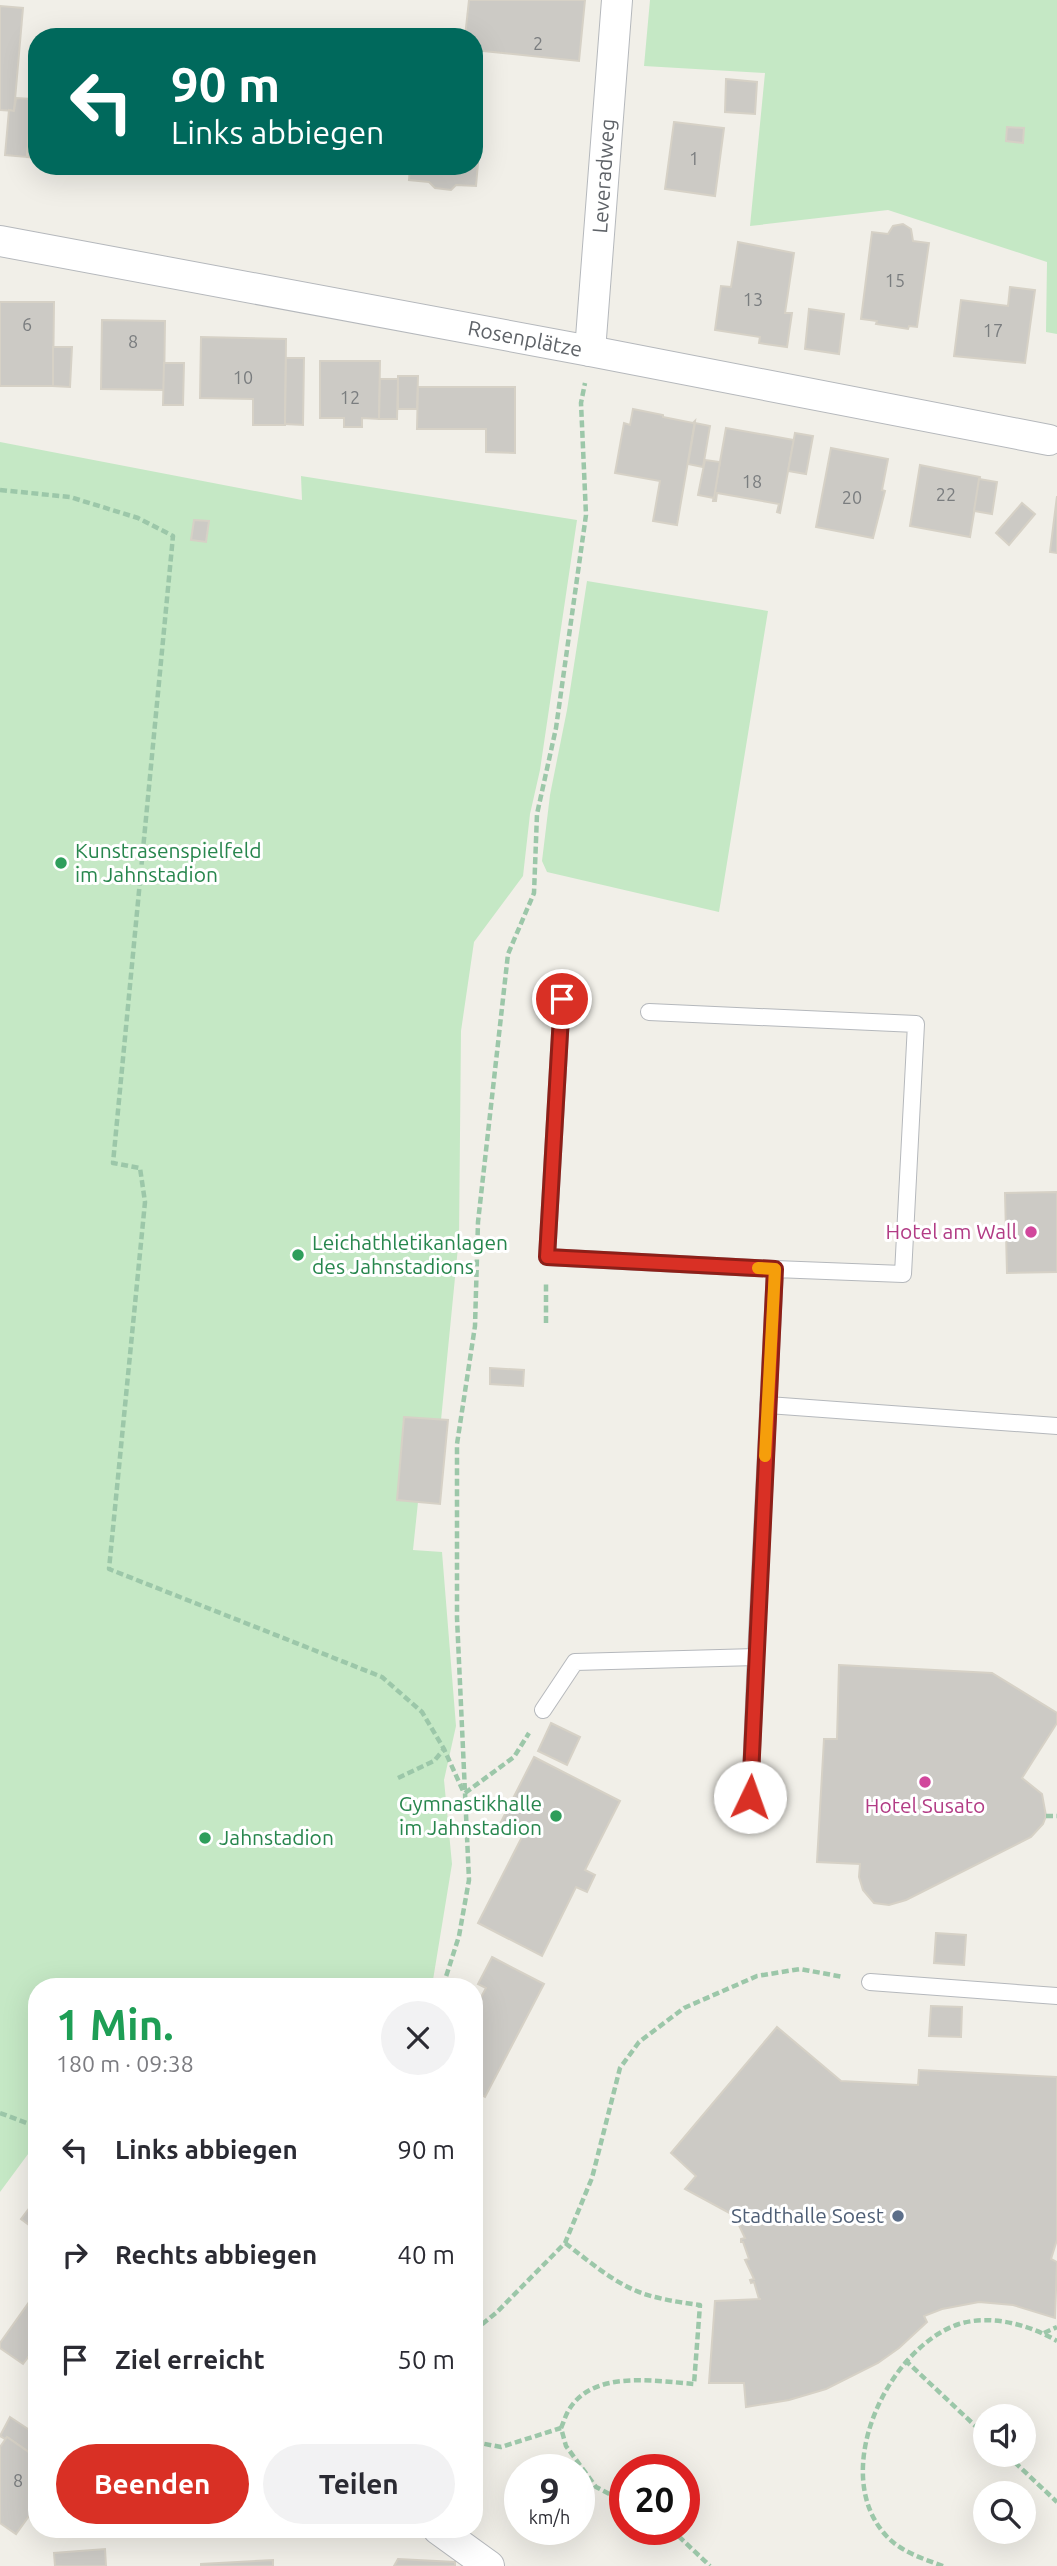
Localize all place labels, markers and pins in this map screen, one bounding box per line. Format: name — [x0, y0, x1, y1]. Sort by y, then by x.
place label: Kunstrasenspielfeld im Jahnstadion — [75, 838, 261, 886]
marker: Kunstrasenspielfeld im Jahnstadion — [53, 855, 69, 871]
pin — [532, 969, 592, 1029]
place label: Hotel am Wall — [885, 1219, 1017, 1243]
marker: Hotel am Wall — [1023, 1224, 1039, 1240]
place label: Leichathletikanlagen des Jahnstadions — [312, 1230, 508, 1278]
marker: Leichathletikanlagen des Jahnstadions — [290, 1247, 306, 1263]
marker: Hotel Susato — [917, 1774, 933, 1790]
place label: Gymnastikhalle im Jahnstadion — [399, 1791, 542, 1839]
place label: Hotel Susato — [865, 1793, 985, 1817]
marker: Gymnastikhalle im Jahnstadion — [548, 1808, 564, 1824]
place label: Jahnstadion — [219, 1825, 334, 1849]
marker: Jahnstadion — [197, 1830, 213, 1846]
place label: Stadthalle Soest — [731, 2203, 884, 2227]
marker: Stadthalle Soest — [890, 2208, 906, 2224]

